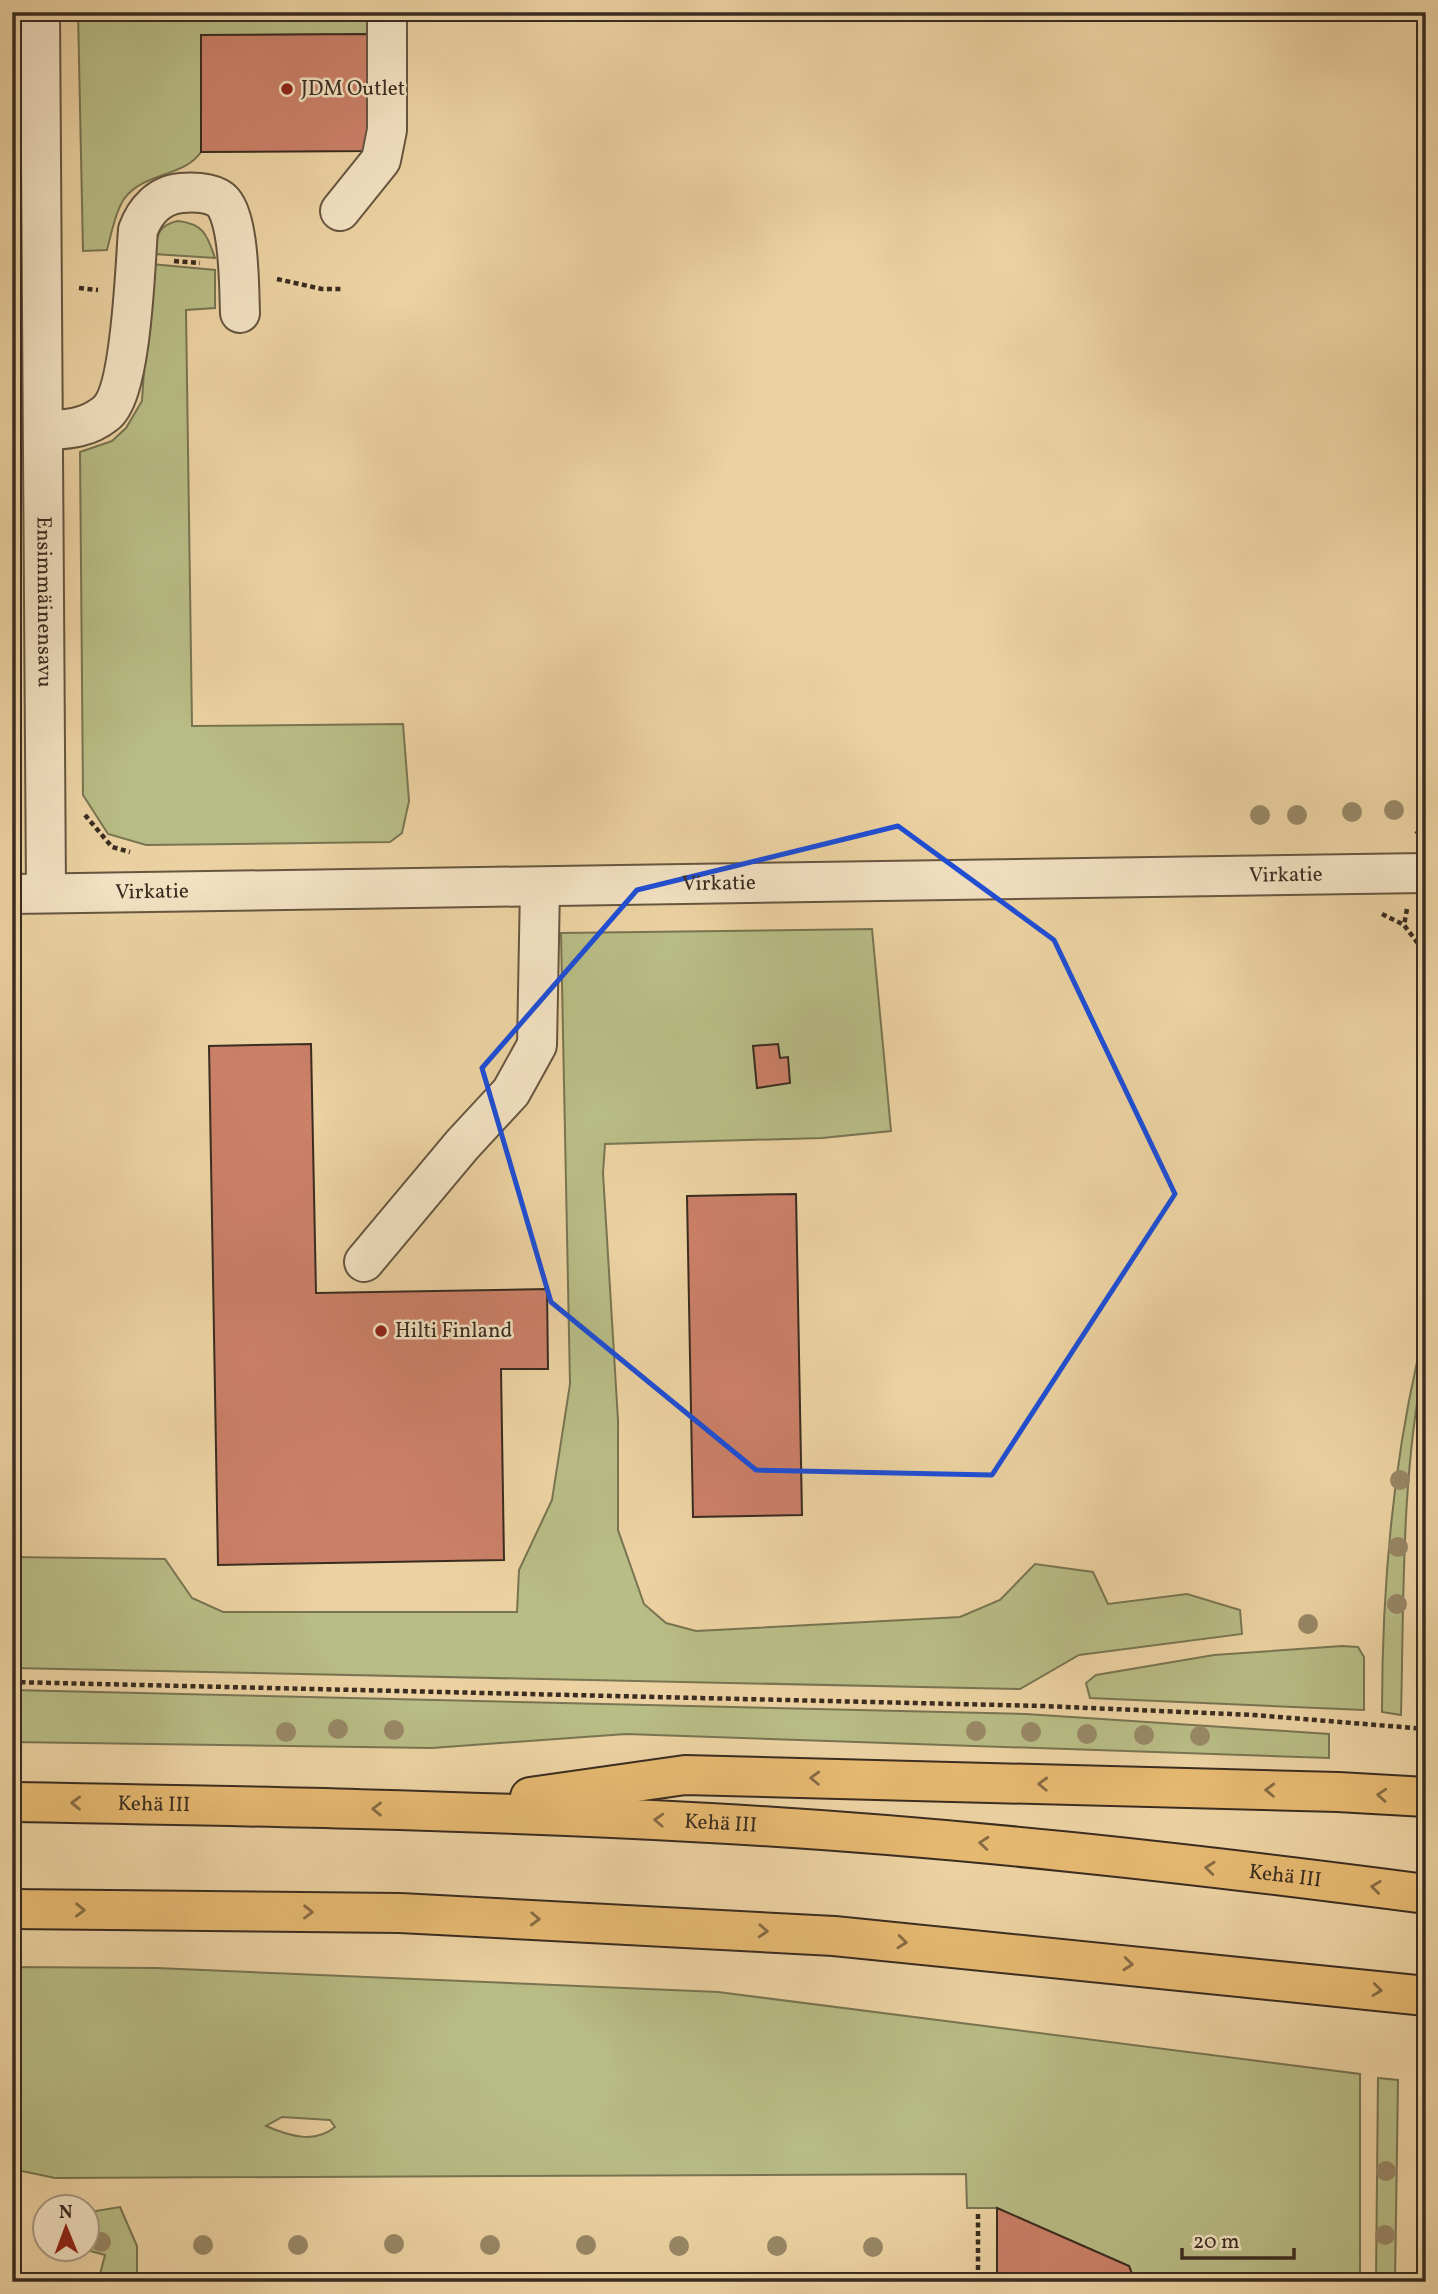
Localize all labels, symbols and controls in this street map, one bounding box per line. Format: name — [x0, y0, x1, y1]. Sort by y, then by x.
place label: JDM Outlet — [301, 75, 405, 104]
marker: JDM Outlet — [279, 81, 295, 97]
street label: Ensimmäinensavu — [29, 516, 59, 688]
street label: Virkatie — [1249, 860, 1323, 890]
street label: Virkatie — [682, 868, 756, 899]
street label: Virkatie — [115, 877, 189, 907]
place label: Hilti Finland — [395, 1317, 512, 1346]
marker: Hilti Finland — [373, 1323, 389, 1339]
one-way arrow — [810, 1770, 820, 1786]
one-way arrow — [1037, 1776, 1048, 1792]
one-way arrow — [1264, 1782, 1275, 1798]
one-way arrow — [1376, 1787, 1387, 1802]
street label: Kehä III — [117, 1789, 191, 1820]
one-way arrow — [70, 1796, 81, 1811]
one-way arrow — [371, 1801, 382, 1817]
street label: Kehä III — [683, 1807, 758, 1840]
one-way arrow — [653, 1813, 664, 1828]
one-way arrow — [978, 1836, 989, 1851]
street label: Kehä III — [1247, 1857, 1323, 1895]
one-way arrow — [1204, 1861, 1215, 1876]
one-way arrow — [1370, 1880, 1382, 1895]
one-way arrow — [76, 1902, 86, 1918]
one-way arrow — [303, 1904, 314, 1920]
one-way arrow — [530, 1912, 541, 1927]
one-way arrow — [757, 1924, 768, 1939]
one-way arrow — [897, 1934, 908, 1949]
one-way arrow — [1122, 1957, 1134, 1972]
one-way arrow — [1371, 1982, 1383, 1997]
north arrow — [32, 2192, 102, 2262]
text: N — [59, 2200, 73, 2226]
scale bar — [1182, 2217, 1294, 2261]
text: 20 m — [1193, 2228, 1239, 2257]

